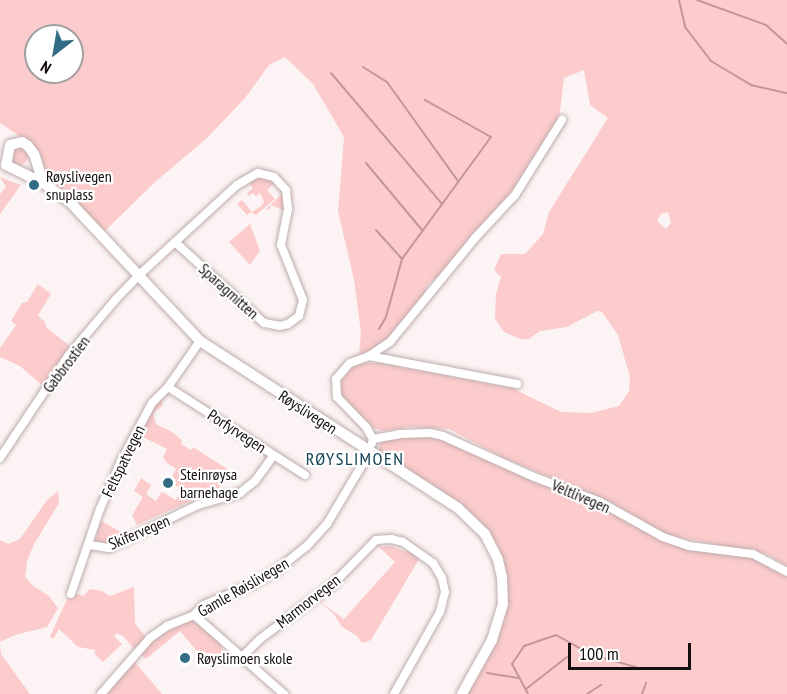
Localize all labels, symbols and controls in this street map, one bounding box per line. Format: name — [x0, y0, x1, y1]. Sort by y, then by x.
north arrow — [24, 24, 84, 84]
text: N — [37, 57, 55, 79]
place label: Røyslivegen snuplass — [46, 166, 112, 204]
marker: Røyslivegen snuplass — [27, 178, 41, 192]
street label: Sparagmitten — [195, 259, 263, 323]
street label: Gabbrostien — [38, 332, 94, 396]
street label: Røyslivegen — [275, 386, 341, 438]
street label: Porfyrvegen — [204, 405, 270, 457]
street label: Feltspatvegen — [97, 422, 149, 500]
district label: RØYSLIMOEN — [306, 448, 404, 470]
place label: Steinrøysa barnehage — [180, 464, 238, 502]
street label: Veltlivegen — [549, 475, 613, 517]
marker: Steinrøysa barnehage — [161, 476, 175, 490]
street label: Skifervegen — [105, 511, 173, 553]
street label: Gamle Røislivegen — [194, 553, 292, 621]
street label: Marmorvegen — [272, 570, 344, 632]
scale bar — [571, 631, 694, 669]
text: 100 m — [579, 642, 619, 665]
place label: Røyslimoen skole — [197, 648, 293, 668]
marker: Røyslimoen skole — [178, 651, 192, 665]

